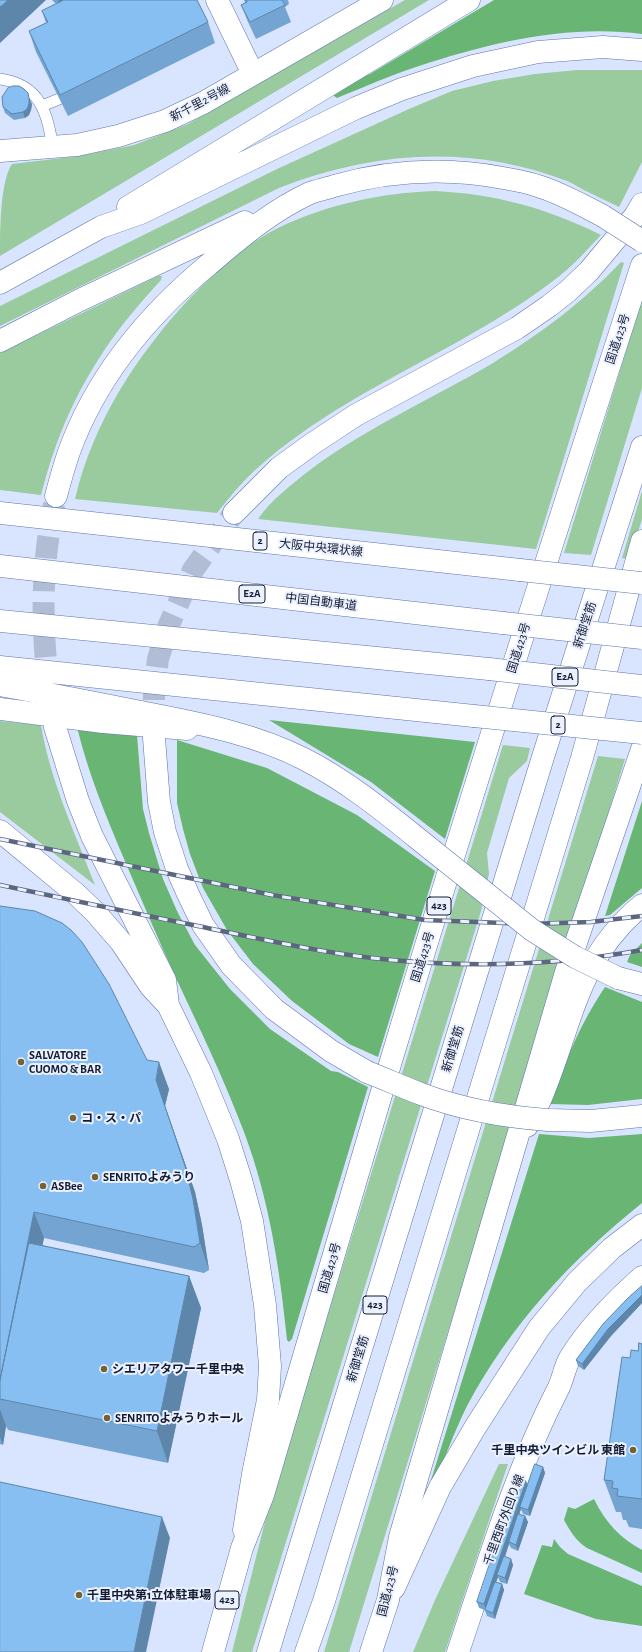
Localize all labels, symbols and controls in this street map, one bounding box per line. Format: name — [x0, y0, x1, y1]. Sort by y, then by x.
street label: 新千里2号線 — [168, 81, 232, 125]
street label: 国道423号 — [603, 312, 633, 366]
road number: 2 — [253, 532, 267, 550]
street label: 大阪中央環状線 — [278, 536, 364, 560]
road number: E2A — [239, 585, 265, 603]
street label: 中国自動車道 — [284, 590, 358, 614]
street label: 新御堂筋 — [571, 600, 599, 650]
street label: 国道423号 — [504, 621, 534, 675]
road number: E2A — [552, 668, 578, 686]
road number: 2 — [551, 716, 565, 734]
road number: 423 — [427, 897, 451, 915]
street label: 国道423号 — [408, 930, 438, 984]
street label: 新御堂筋 — [439, 1024, 467, 1074]
place label: SALVATORE CUOMO & BAR — [29, 1048, 101, 1076]
marker: SALVATORE CUOMO & BAR — [16, 1057, 26, 1067]
place label: コ・ス・パ — [81, 1111, 141, 1125]
marker: コ・ス・パ — [68, 1113, 78, 1123]
place label: SENRITOよみうり — [103, 1170, 195, 1184]
marker: SENRITOよみうり — [90, 1172, 100, 1182]
place label: ASBee — [51, 1179, 82, 1193]
marker: ASBee — [38, 1181, 48, 1191]
street label: 国道423号 — [316, 1241, 344, 1295]
road number: 423 — [363, 1296, 387, 1314]
street label: 新御堂筋 — [344, 1334, 372, 1384]
place label: シエリアタワー千里中央 — [112, 1362, 244, 1376]
marker: シエリアタワー千里中央 — [99, 1364, 109, 1374]
place label: SENRITOよみうりホール — [115, 1411, 243, 1425]
marker: SENRITOよみうりホール — [102, 1413, 112, 1423]
place label: 千里中央ツインビル 東館 — [491, 1443, 625, 1457]
marker: 千里中央ツインビル 東館 — [628, 1445, 638, 1455]
street label: 千里西町外回り線 — [481, 1472, 527, 1568]
street label: 国道423号 — [375, 1564, 401, 1618]
place label: 千里中央第1立体駐車場 — [87, 1588, 211, 1602]
marker: 千里中央第1立体駐車場 — [74, 1590, 84, 1600]
road number: 423 — [215, 1591, 239, 1609]

